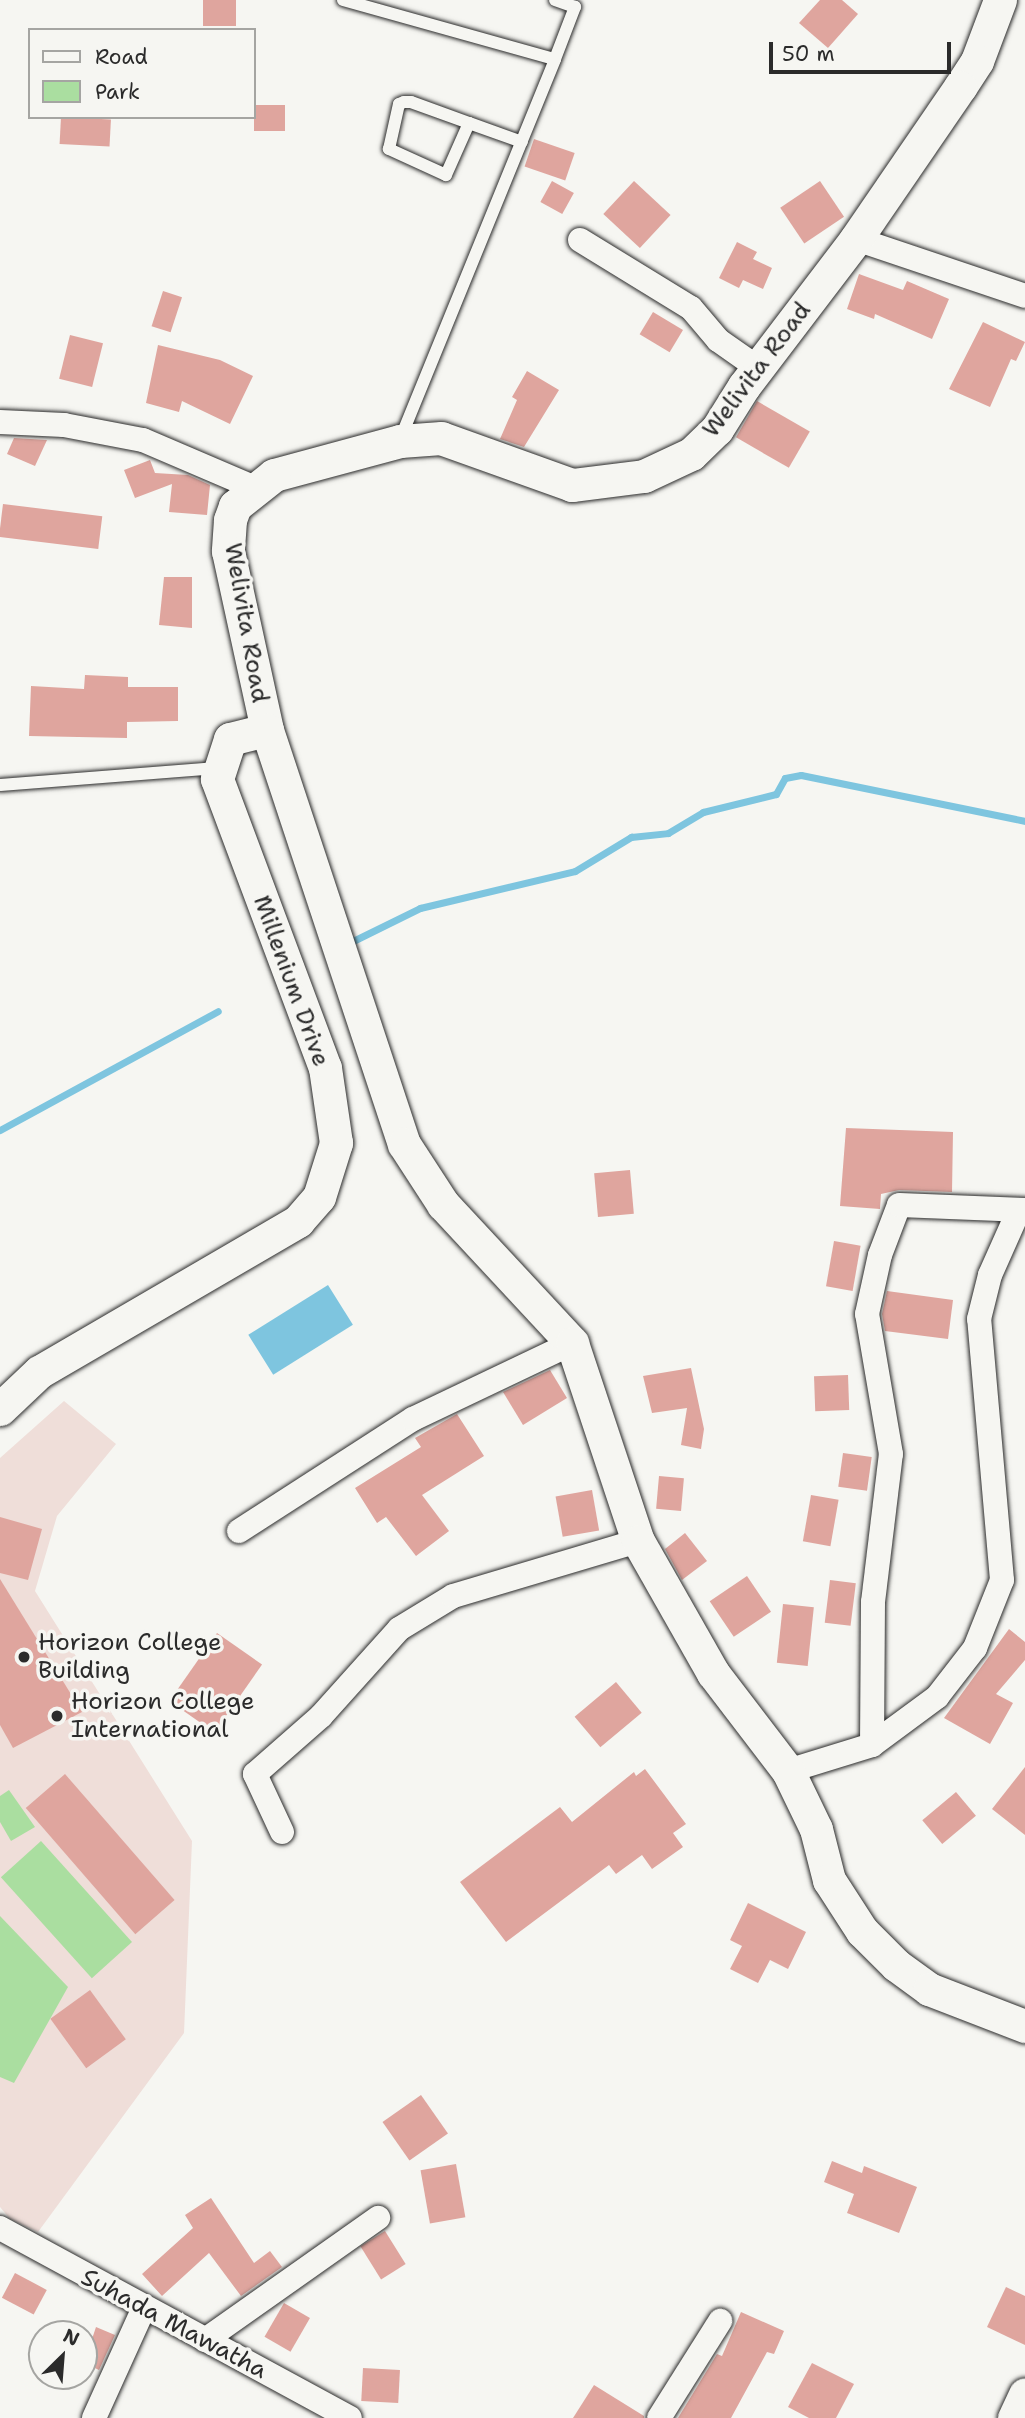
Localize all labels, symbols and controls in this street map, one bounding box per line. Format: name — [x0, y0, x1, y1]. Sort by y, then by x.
legend — [28, 28, 256, 119]
scale bar — [773, 28, 955, 72]
text: 50 m — [782, 40, 835, 68]
text: Road — [95, 43, 148, 71]
text: Park — [95, 78, 140, 106]
street label: Welivita Road — [697, 297, 817, 443]
street label: Welivita Road — [218, 541, 274, 705]
street label: Millenium Drive — [247, 892, 335, 1070]
place label: Horizon College Building — [38, 1629, 222, 1685]
marker: Horizon College Building — [16, 1649, 32, 1665]
place label: Horizon College International — [71, 1688, 255, 1744]
marker: Horizon College International — [49, 1708, 65, 1724]
street label: Suhada Mawatha — [76, 2263, 272, 2385]
north arrow — [28, 2320, 98, 2390]
text: N — [59, 2323, 83, 2352]

